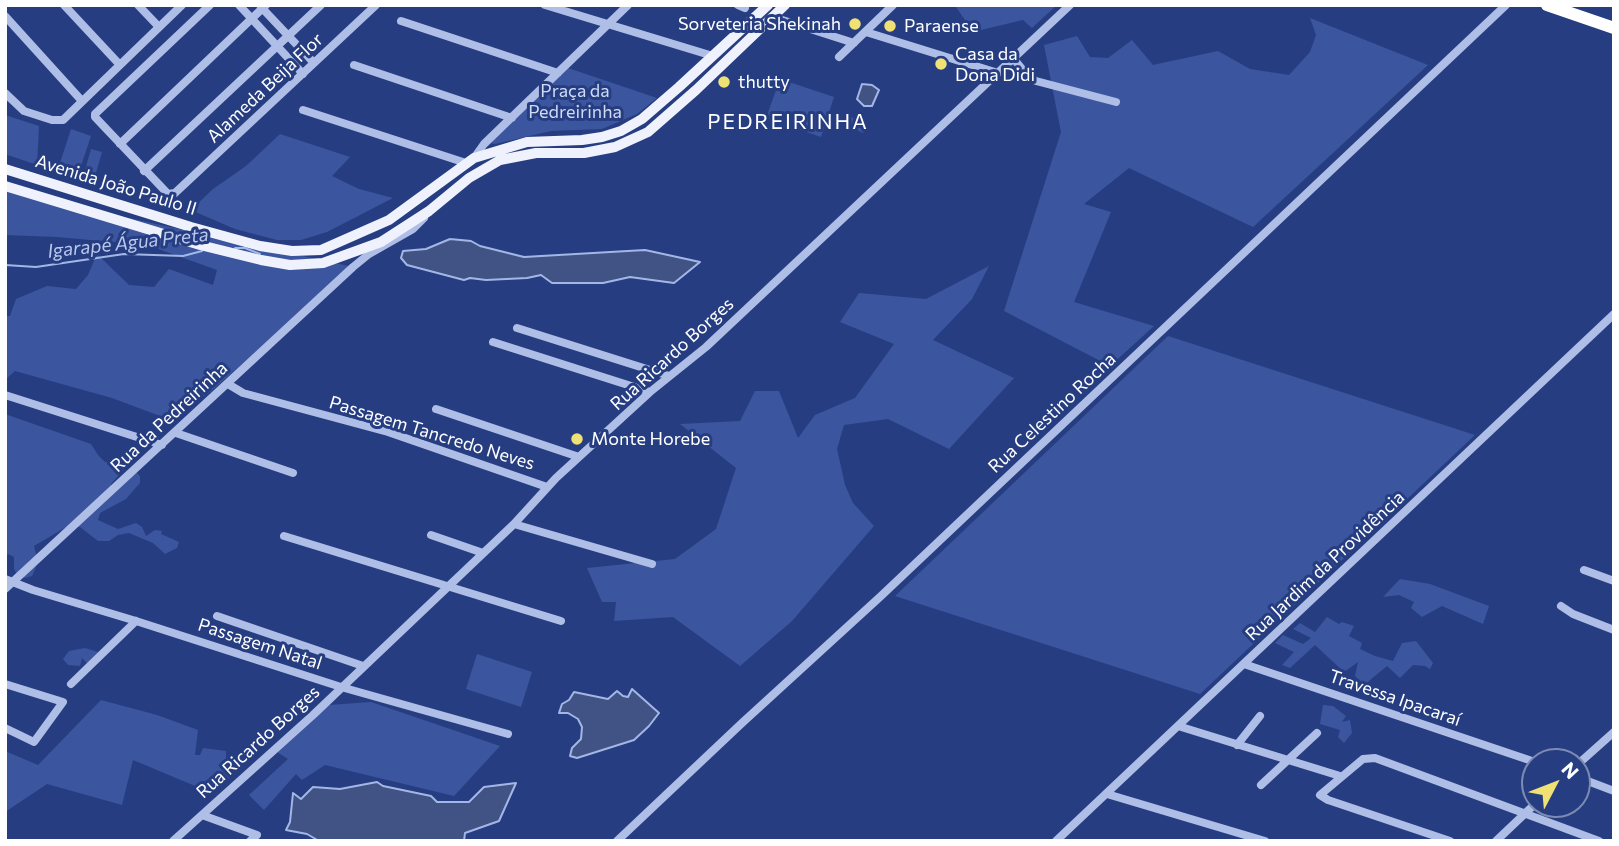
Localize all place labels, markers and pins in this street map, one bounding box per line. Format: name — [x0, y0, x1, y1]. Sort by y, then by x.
place label: Sorveteria Shekinah — [678, 13, 841, 35]
place label: Paraense — [904, 15, 979, 37]
marker: Sorveteria Shekinah — [847, 16, 863, 32]
marker: Paraense — [882, 18, 898, 34]
place label: Casa da Dona Didi — [955, 43, 1035, 86]
marker: Casa da Dona Didi — [933, 56, 949, 72]
place label: thutty — [738, 71, 790, 93]
marker: thutty — [716, 74, 732, 90]
place label: Monte Horebe — [591, 428, 710, 450]
marker: Monte Horebe — [569, 431, 585, 447]

